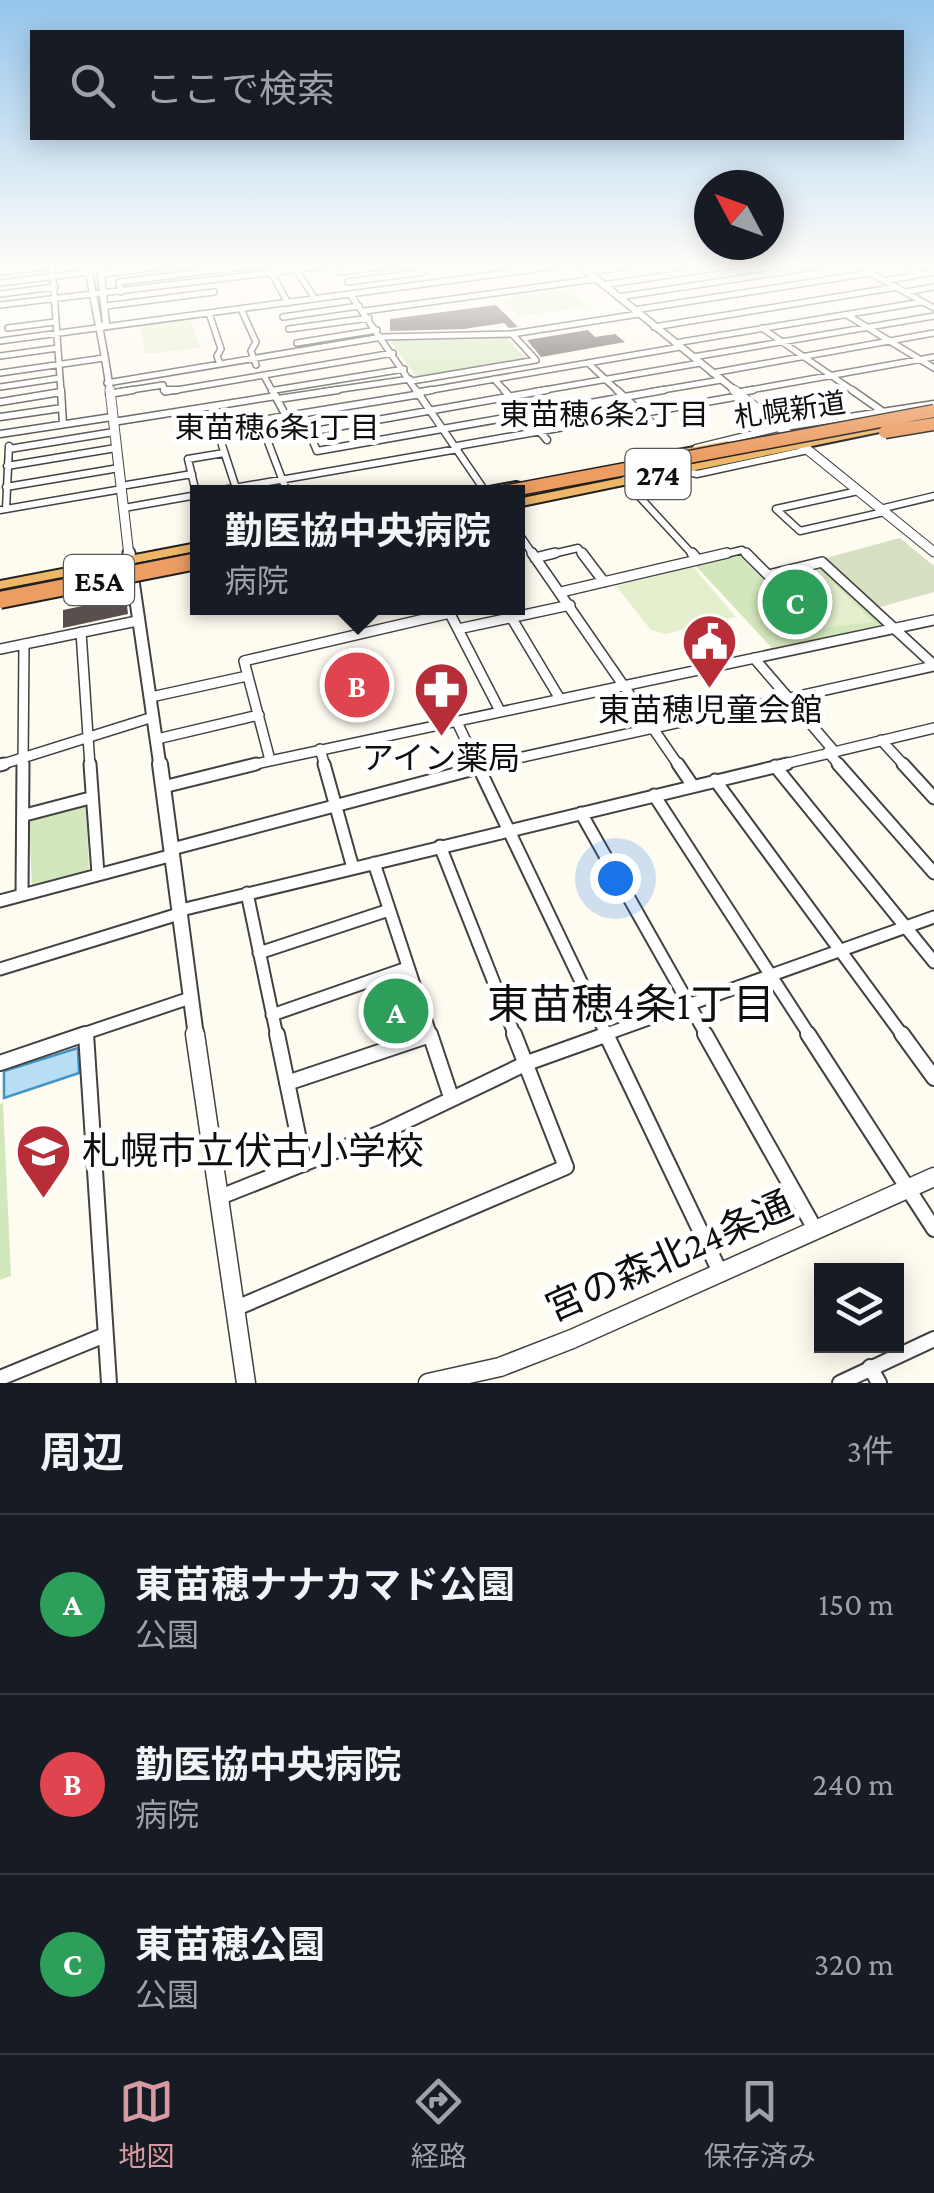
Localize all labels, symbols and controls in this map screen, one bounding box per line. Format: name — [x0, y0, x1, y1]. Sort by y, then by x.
search box — [30, 30, 904, 140]
icon: search — [65, 58, 120, 113]
text: ここで検索 — [145, 68, 335, 110]
north arrow — [694, 170, 784, 260]
street label: 札幌新道 — [732, 387, 848, 433]
district label: 東苗穂6条2丁目 — [499, 398, 709, 431]
district label: 東苗穂6条1丁目 — [174, 411, 380, 444]
road number: 274 — [626, 449, 690, 499]
popup — [190, 485, 525, 615]
text: 勤医協中央病院 — [224, 510, 491, 552]
road number: E5A — [64, 555, 134, 605]
text: 病院 — [224, 563, 289, 599]
pin: C — [762, 564, 828, 640]
public building icon: 東苗穂児童会館 — [680, 611, 740, 690]
pin: B — [324, 648, 390, 722]
pharmacy icon: アイン薬局 — [411, 659, 471, 738]
place label: 東苗穂児童会館 — [598, 692, 822, 728]
place label: アイン薬局 — [362, 740, 520, 776]
your location — [590, 853, 641, 904]
pin: A — [364, 974, 428, 1048]
district label: 東苗穂4条1丁目 — [487, 981, 775, 1028]
school or university icon: 札幌市立伏古小学校 — [13, 1121, 73, 1200]
place label: 札幌市立伏古小学校 — [82, 1130, 424, 1172]
street label: 宮の森北24条通 — [539, 1183, 799, 1329]
map controls — [814, 1263, 904, 1353]
button: layers — [814, 1263, 904, 1353]
text: 周辺 — [40, 1429, 124, 1476]
text: 3件 — [847, 1433, 894, 1469]
text: 東苗穂ナナカマド公園 — [135, 1564, 515, 1606]
text: A — [63, 1586, 82, 1622]
text: 150 m — [818, 1586, 894, 1622]
text: 公園 — [135, 1617, 199, 1653]
text: 勤医協中央病院 — [135, 1744, 401, 1786]
text: B — [63, 1766, 82, 1802]
text: 240 m — [813, 1766, 894, 1802]
text: 病院 — [135, 1797, 199, 1833]
text: 東苗穂公園 — [135, 1924, 325, 1966]
text: C — [63, 1946, 82, 1982]
text: 320 m — [814, 1946, 894, 1982]
text: 公園 — [135, 1977, 199, 2013]
tab: 地図 — [118, 2074, 174, 2174]
tab: 経路 — [411, 2074, 467, 2174]
tab: 保存済み — [704, 2074, 816, 2174]

